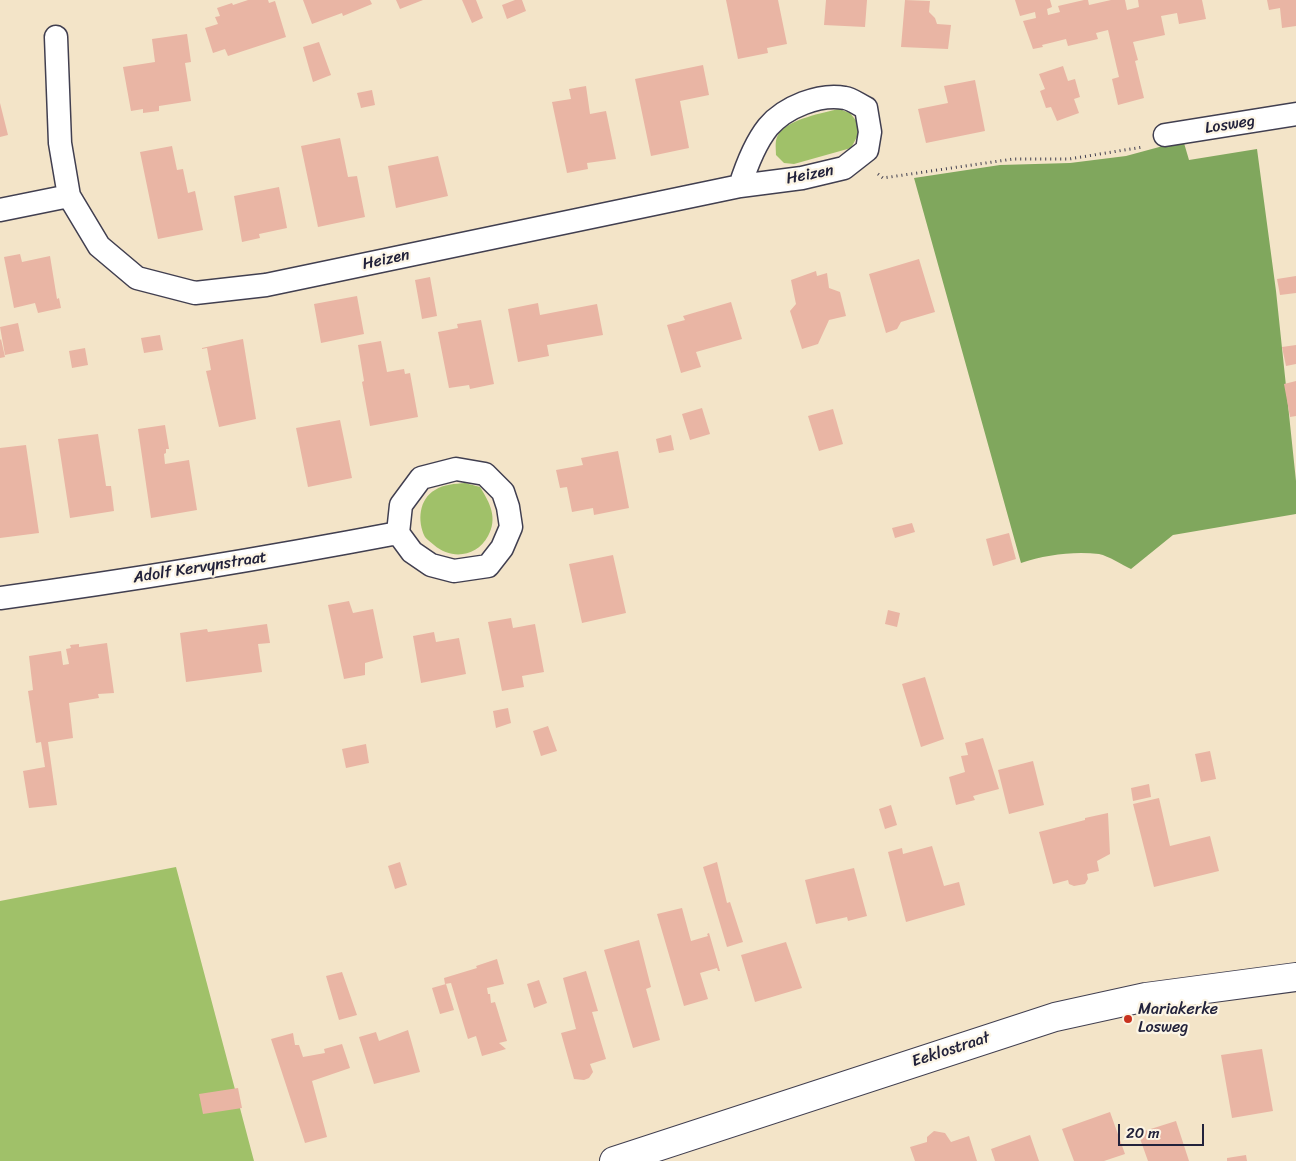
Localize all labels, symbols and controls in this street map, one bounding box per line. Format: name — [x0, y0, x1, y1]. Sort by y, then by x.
street label: Losweg — [1204, 112, 1256, 138]
street label: Heizen — [785, 161, 835, 189]
street label: Heizen — [361, 246, 411, 274]
street label: Adolf Kervynstraat — [132, 548, 268, 588]
place label: Mariakerke Losweg — [1138, 1000, 1218, 1038]
marker: Mariakerke Losweg — [1122, 1013, 1134, 1025]
street label: Eeklostraat — [910, 1028, 992, 1072]
scale bar — [1121, 1114, 1207, 1146]
text: 20 m — [1126, 1120, 1160, 1146]

